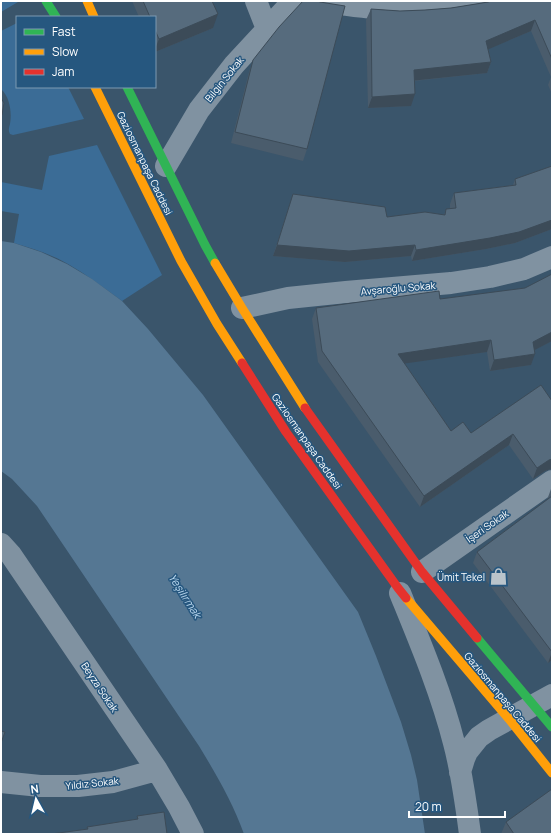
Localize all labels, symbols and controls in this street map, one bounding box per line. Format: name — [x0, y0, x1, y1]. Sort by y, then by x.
legend — [16, 16, 156, 88]
text: Fast — [52, 23, 76, 40]
text: Slow — [52, 43, 78, 60]
street label: Bilgin Sokak — [201, 53, 247, 105]
text: Jam — [52, 63, 74, 80]
street label: Gaziosmanpaşa Caddesi — [114, 109, 176, 217]
street label: Avşaroğlu Sokak — [360, 278, 437, 298]
street label: Gaziosmanpaşa Caddesi — [269, 390, 345, 492]
street label: İşeri Sokak — [463, 506, 512, 546]
shop icon: Ümit Tekel — [488, 567, 508, 587]
place label: Ümit Tekel — [437, 570, 485, 584]
water label: Yeşilırmak — [166, 571, 206, 622]
street label: Gaziosmanpaşa Caddesi — [461, 649, 545, 745]
street label: Beyza Sokak — [78, 659, 122, 716]
street label: Yıldız Sokak — [65, 773, 120, 793]
north arrow — [16, 779, 56, 819]
text: N — [30, 781, 40, 797]
scale bar — [409, 793, 505, 819]
text: 20 m — [415, 798, 442, 815]

